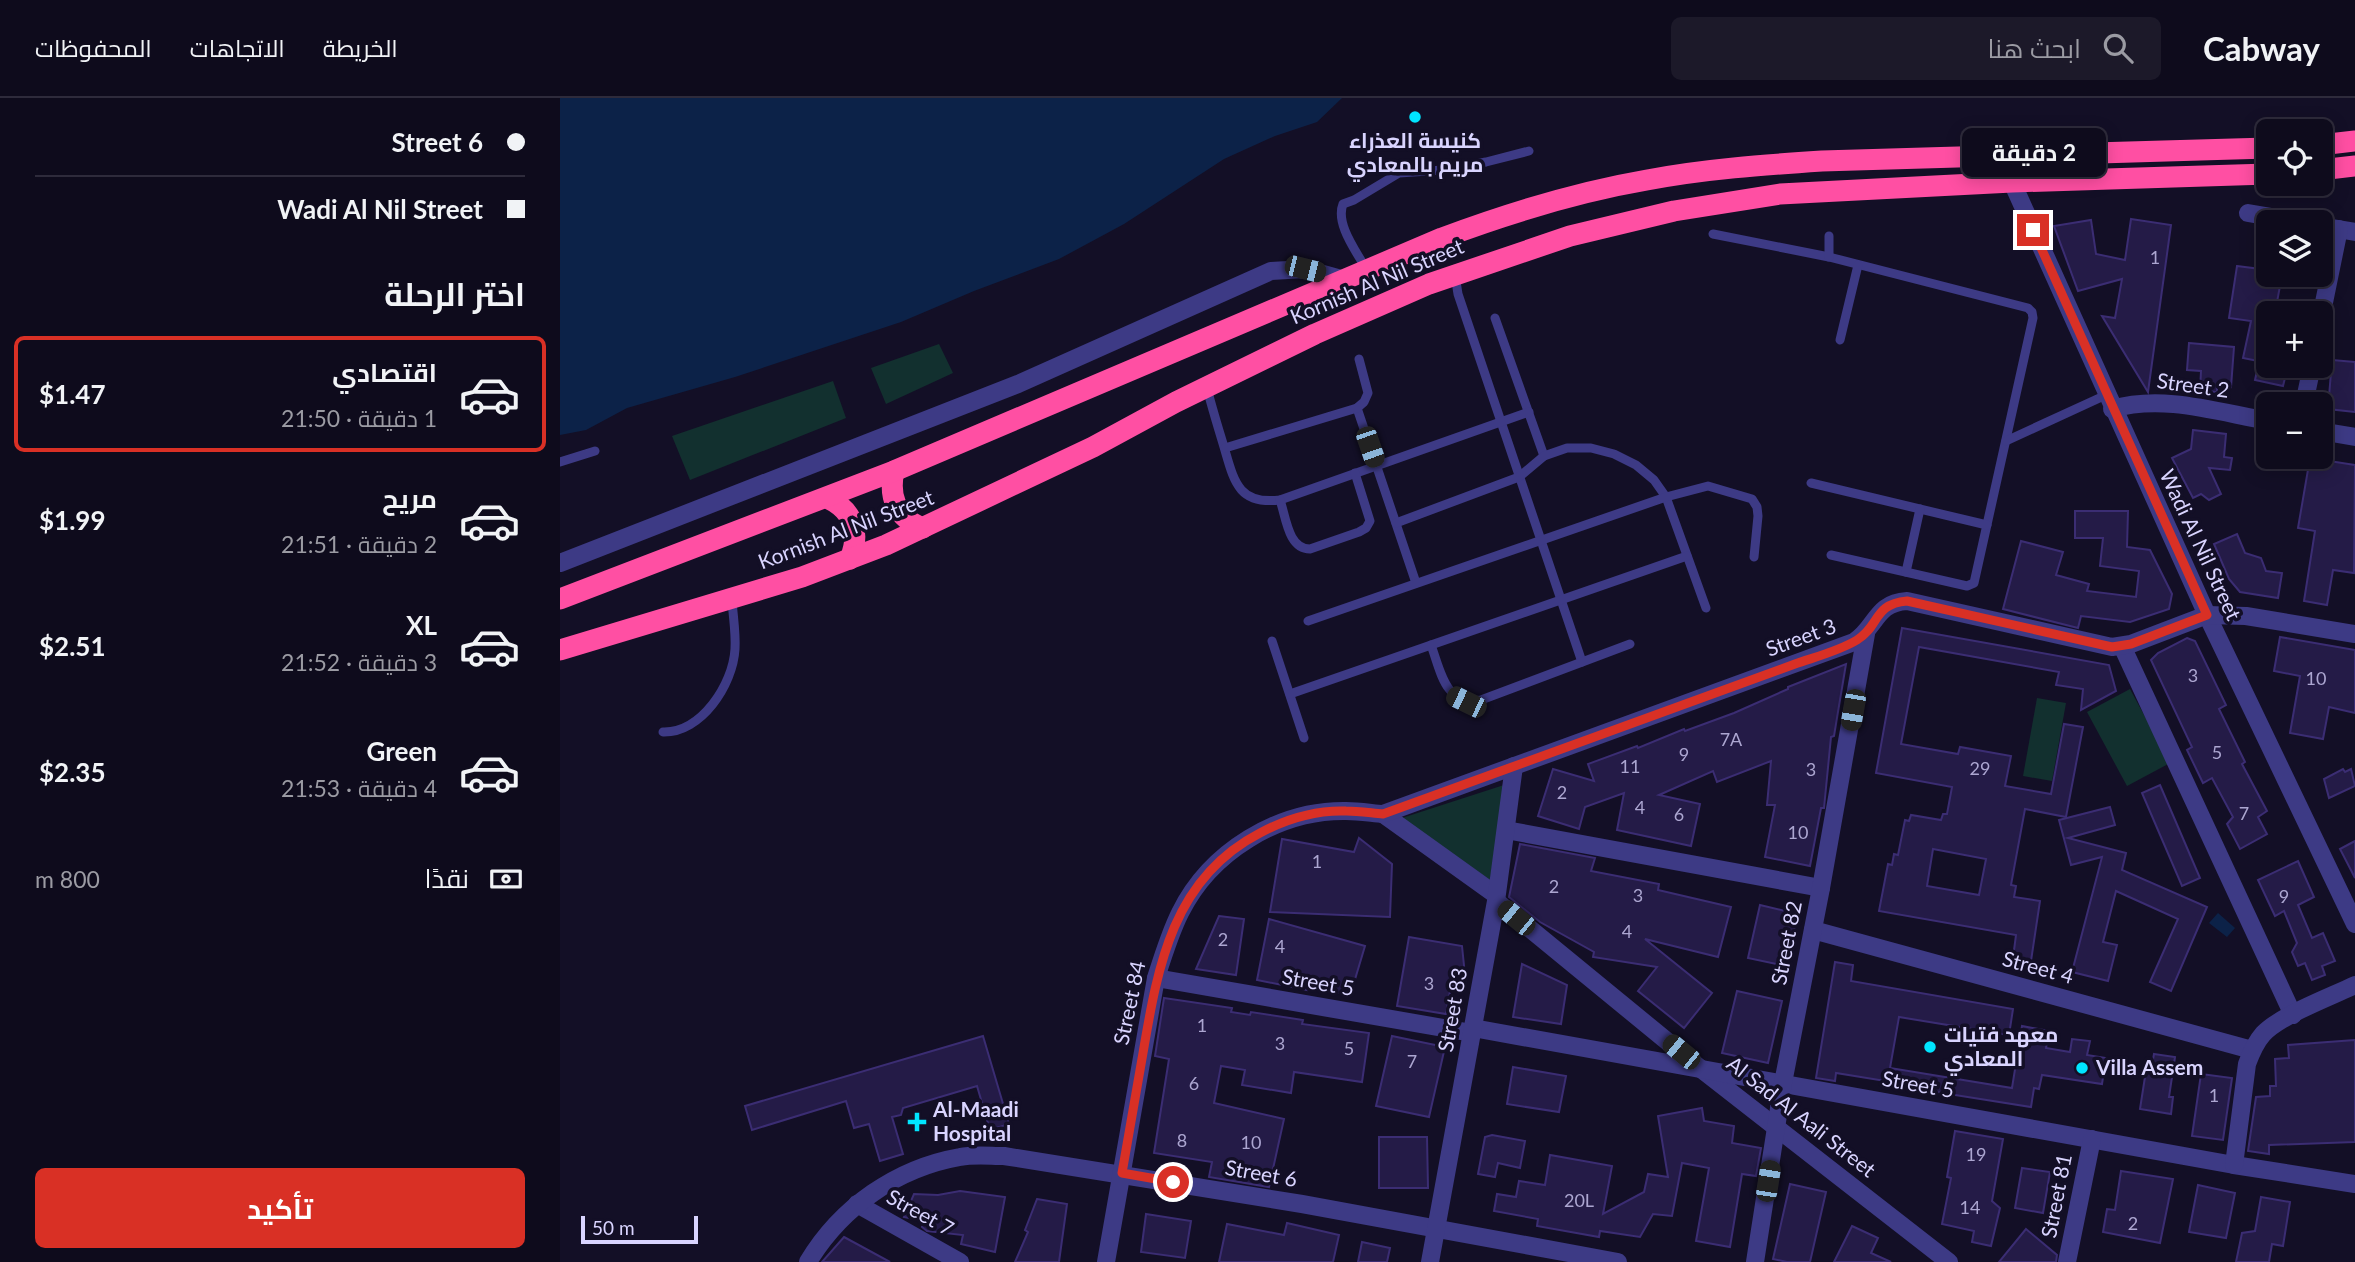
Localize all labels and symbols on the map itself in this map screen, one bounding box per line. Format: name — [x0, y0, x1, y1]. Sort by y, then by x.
marker: كنيسة العذراء مريم بالمعادي — [1407, 109, 1423, 125]
place label: كنيسة العذراء مريم بالمعادي — [1347, 127, 1483, 182]
callout: 2 دقيقة — [1961, 129, 2105, 178]
route end — [2017, 214, 2049, 246]
street label: Kornish Al Nil Street — [1286, 233, 1467, 328]
house number: 1 — [2150, 246, 2160, 268]
car — [1283, 254, 1328, 284]
street label: Street 2 — [2155, 367, 2231, 402]
car — [1354, 424, 1387, 470]
street label: Wadi Al Nil Street — [2155, 465, 2247, 624]
street label: Kornish Al Nil Street — [754, 483, 937, 574]
street label: Street 3 — [1762, 612, 1839, 661]
house number: 3 — [2188, 664, 2198, 686]
house number: 10 — [2306, 667, 2326, 689]
car — [1443, 683, 1490, 721]
car — [1840, 687, 1867, 733]
house number: 7A — [1720, 728, 1743, 750]
house number: 5 — [2212, 741, 2222, 763]
house number: 9 — [1679, 743, 1689, 765]
house number: 11 — [1620, 755, 1640, 777]
house number: 29 — [1970, 757, 1990, 779]
house number: 3 — [1806, 758, 1816, 780]
house number: 2 — [1557, 781, 1567, 803]
house number: 4 — [1635, 796, 1645, 818]
house number: 7 — [2239, 802, 2249, 824]
house number: 6 — [1674, 803, 1684, 825]
house number: 10 — [1788, 821, 1808, 843]
house number: 1 — [1312, 850, 1322, 872]
house number: 2 — [1549, 875, 1559, 897]
house number: 3 — [1633, 884, 1643, 906]
house number: 9 — [2279, 885, 2289, 907]
car — [1494, 897, 1539, 939]
street label: Street 82 — [1765, 899, 1806, 987]
house number: 4 — [1622, 920, 1632, 942]
house number: 2 — [1218, 928, 1228, 950]
house number: 4 — [1275, 935, 1285, 957]
street label: Street 4 — [2000, 945, 2077, 988]
street label: Street 84 — [1107, 959, 1150, 1047]
street label: Street 5 — [1280, 963, 1356, 1000]
street label: Street 83 — [1432, 966, 1471, 1054]
house number: 3 — [1424, 972, 1434, 994]
house number: 1 — [1197, 1014, 1207, 1036]
place label: معهد فتيات المعادي — [1944, 1021, 2058, 1076]
car — [1659, 1031, 1704, 1073]
house number: 3 — [1275, 1032, 1285, 1054]
house number: 5 — [1344, 1037, 1354, 1059]
marker: معهد فتيات المعادي — [1922, 1039, 1938, 1055]
house number: 7 — [1407, 1050, 1417, 1072]
street label: Al Sad Al Aali Street — [1723, 1050, 1882, 1182]
place label: Villa Assem — [2095, 1054, 2203, 1079]
marker: Villa Assem — [2074, 1060, 2090, 1076]
street label: Street 5 — [1880, 1065, 1956, 1102]
house number: 6 — [1189, 1072, 1199, 1094]
house number: 1 — [2209, 1084, 2219, 1106]
place label: Al-Maadi Hospital — [932, 1096, 1019, 1145]
marker: Al-Maadi Hospital — [907, 1112, 927, 1132]
house number: 8 — [1177, 1129, 1187, 1151]
house number: 10 — [1241, 1131, 1261, 1153]
house number: 19 — [1966, 1143, 1986, 1165]
street label: Street 81 — [2035, 1152, 2076, 1240]
street label: Street 6 — [1223, 1154, 1299, 1191]
car — [1755, 1159, 1782, 1203]
route start — [1157, 1166, 1189, 1198]
street label: Street 7 — [883, 1183, 959, 1240]
house number: 20L — [1564, 1189, 1594, 1211]
house number: 14 — [1960, 1196, 1980, 1218]
house number: 2 — [2128, 1212, 2138, 1234]
scale bar — [581, 1213, 698, 1245]

